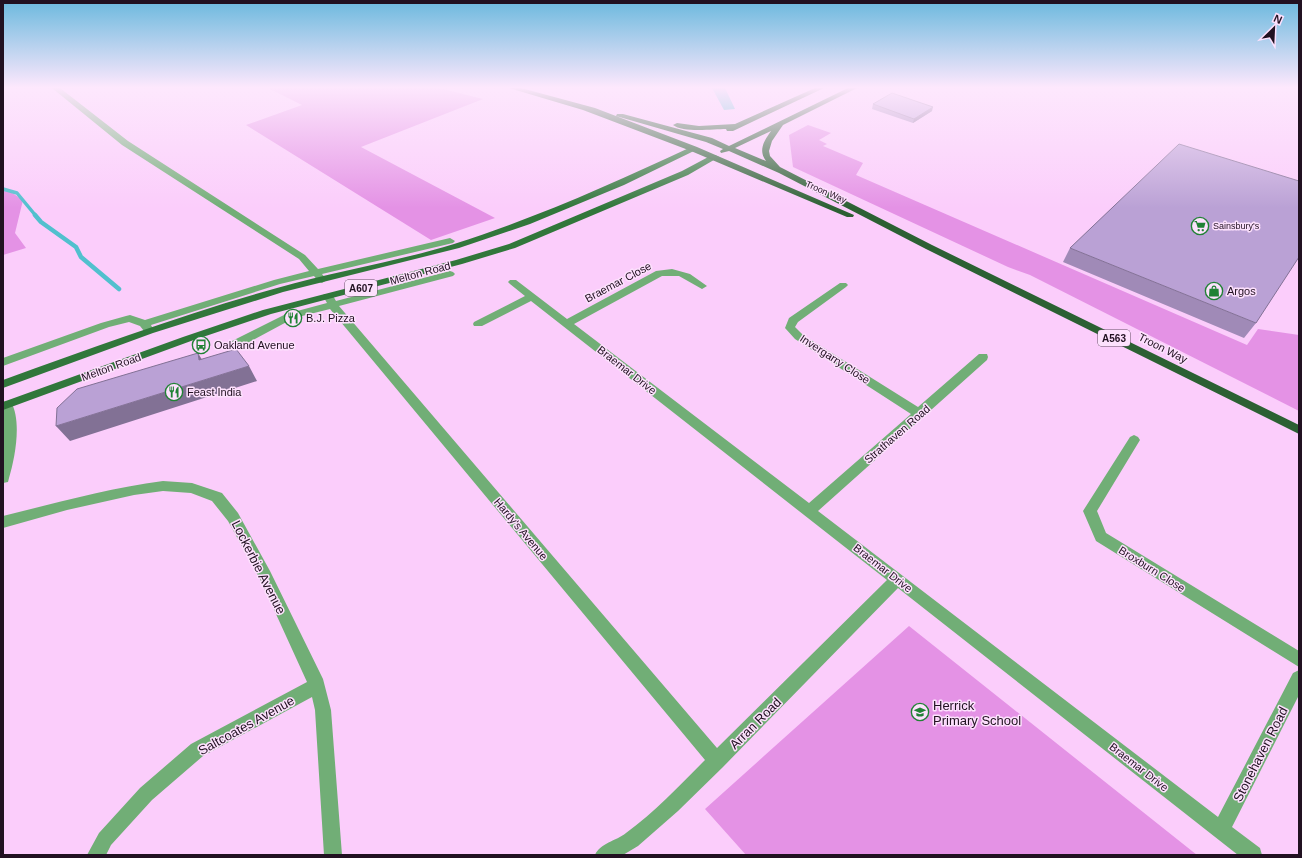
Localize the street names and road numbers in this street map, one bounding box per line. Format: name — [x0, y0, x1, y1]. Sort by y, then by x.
street label: Troon Way — [804, 179, 848, 205]
street label: Melton Road — [388, 259, 452, 287]
street label: Braemar Close — [583, 259, 653, 305]
road number: A607 — [345, 280, 377, 296]
road number: A563 — [1098, 330, 1130, 346]
street label: Troon Way — [1137, 331, 1190, 366]
street label: Invergarry Close — [798, 332, 872, 386]
street label: Braemar Drive — [595, 343, 659, 397]
street label: Melton Road — [80, 351, 142, 383]
street label: Strathaven Road — [862, 402, 932, 466]
street label: Hardy's Avenue — [492, 496, 550, 562]
street label: Lockerbie Avenue — [228, 518, 289, 617]
street label: Braemar Drive — [851, 541, 915, 595]
street label: Broxburn Close — [1117, 544, 1187, 594]
street label: Saltcoates Avenue — [196, 693, 297, 758]
street label: Arran Road — [727, 695, 784, 752]
street label: Stonehaven Road — [1230, 704, 1291, 804]
street label: Braemar Drive — [1107, 740, 1171, 794]

